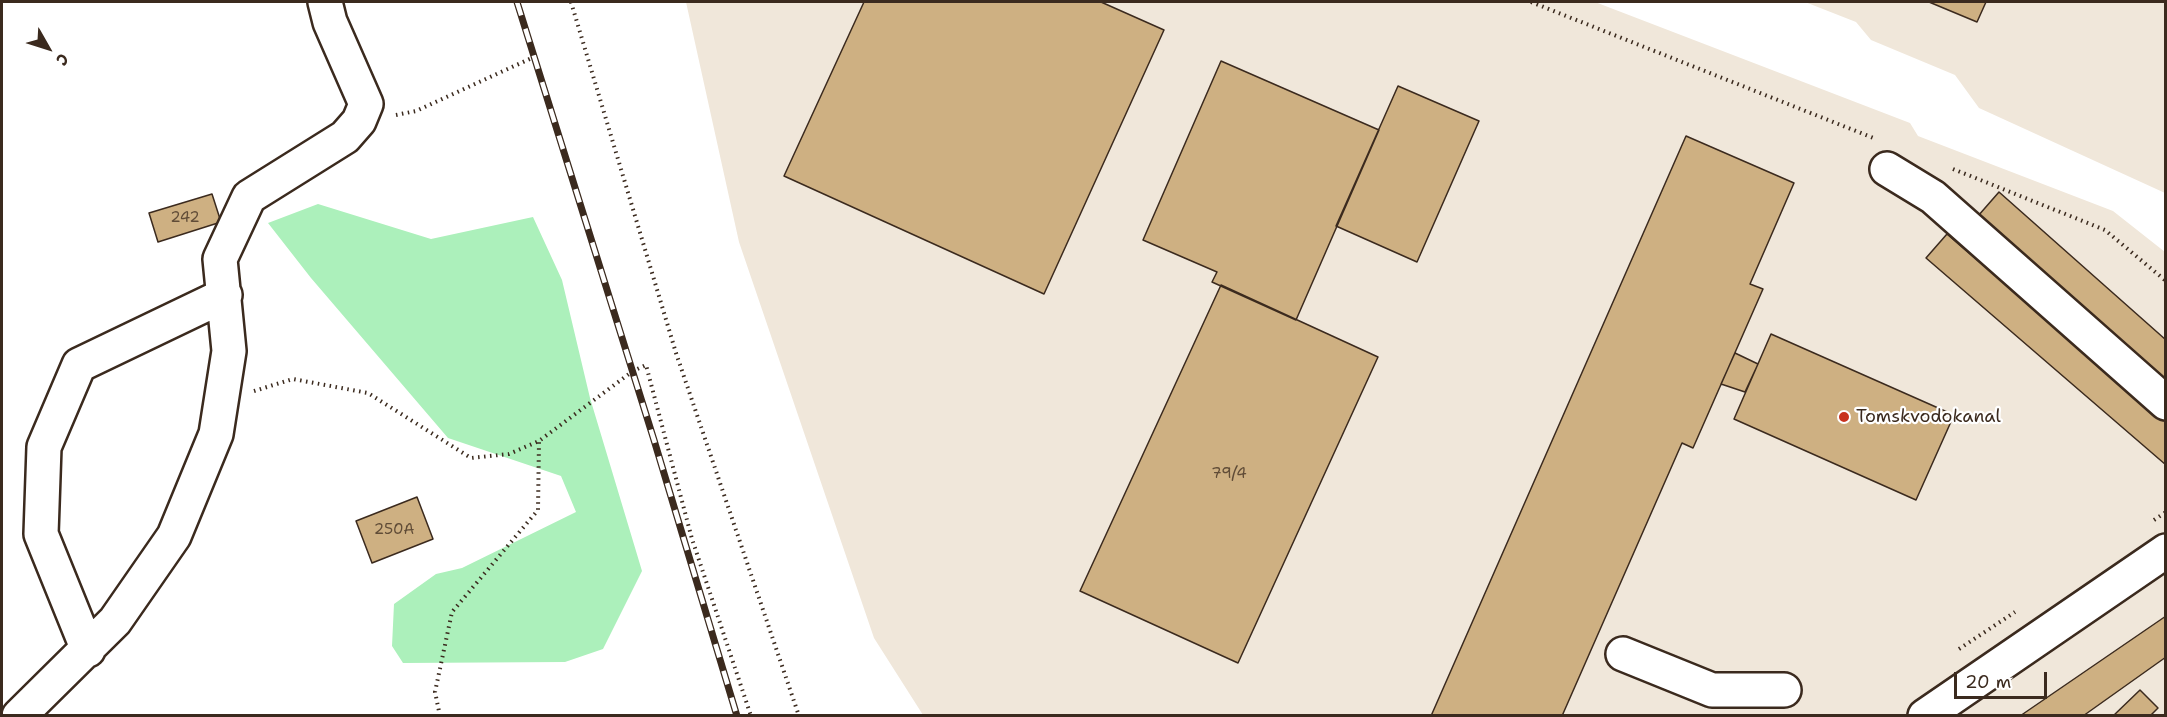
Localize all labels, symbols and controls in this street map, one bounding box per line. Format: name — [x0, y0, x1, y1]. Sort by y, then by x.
north arrow — [18, 18, 78, 78]
text: С — [51, 49, 74, 70]
house number: 242 — [170, 209, 200, 227]
place label: Tomskvodokanal — [1856, 406, 2001, 428]
marker: Tomskvodokanal — [1837, 410, 1851, 424]
house number: 79/4 — [1211, 465, 1247, 483]
house number: 250А — [374, 521, 414, 539]
scale bar — [1957, 660, 2050, 698]
text: 20 m — [1965, 670, 2011, 694]

